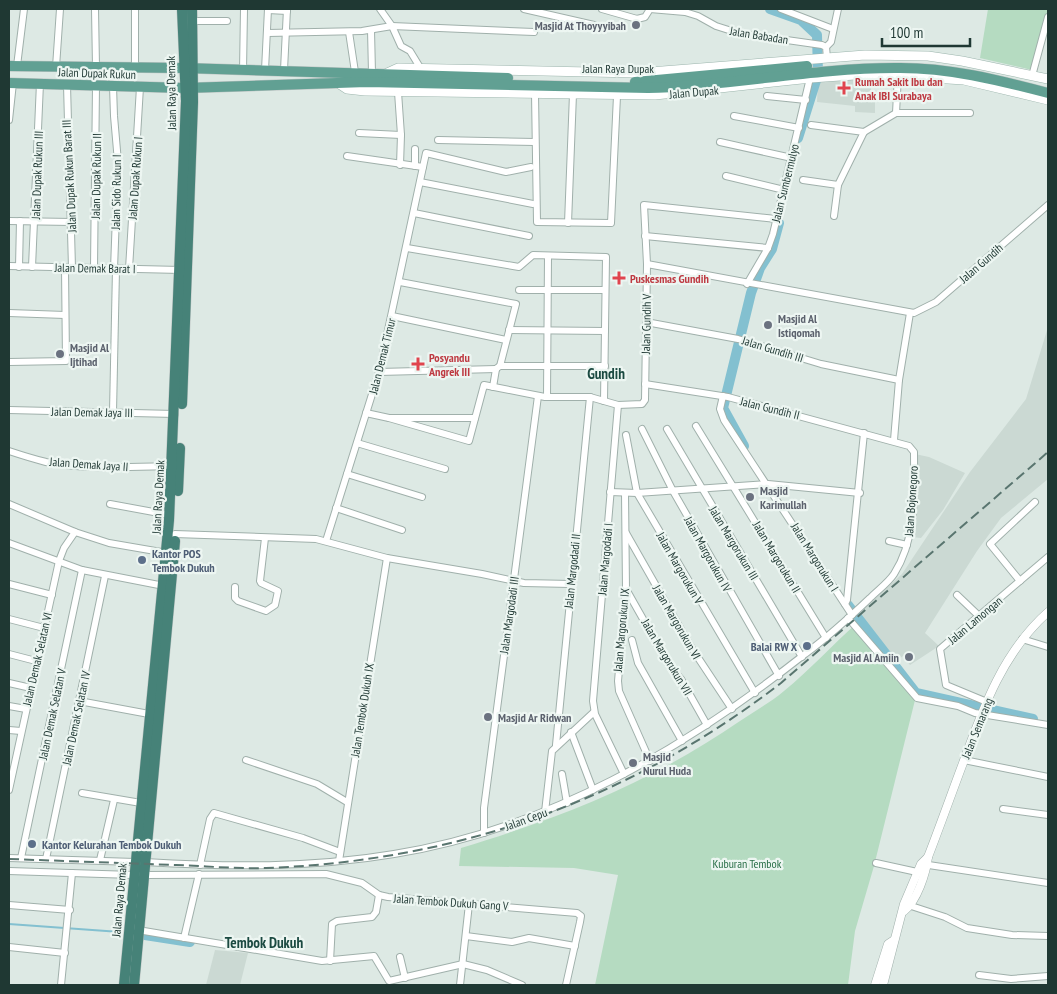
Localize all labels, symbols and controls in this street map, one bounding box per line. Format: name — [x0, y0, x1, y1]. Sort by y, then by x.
scale bar — [882, 15, 970, 47]
place label: Masjid At Thoyyyibah — [535, 18, 626, 33]
marker: Masjid At Thoyyyibah — [630, 19, 642, 31]
street label: Jalan Babadan — [728, 23, 789, 47]
text: 100 m — [890, 23, 923, 42]
street label: Jalan Raya Demak — [163, 56, 179, 131]
street label: Jalan Raya Dupak — [581, 61, 654, 76]
street label: Jalan Dupak Rukun — [57, 64, 136, 82]
place label: Rumah Sakit Ibu dan Anak IBI Surabaya — [854, 74, 943, 103]
marker: Rumah Sakit Ibu dan Anak IBI Surabaya — [837, 81, 851, 95]
street label: Jalan Dupak — [668, 82, 720, 102]
street label: Jalan Dupak Rukun Barat III — [59, 119, 79, 234]
street label: Jalan Dupak Rukun III — [28, 130, 46, 221]
street label: Jalan Dupak Rukun II — [88, 133, 104, 220]
street label: Jalan Dupak Rukun I — [125, 136, 145, 221]
street label: Jalan Sumbermulyo — [768, 142, 802, 225]
street label: Jalan Sido Rukun I — [108, 154, 124, 231]
street label: Jalan Gundih — [955, 240, 1006, 287]
street label: Jalan Demak Barat I — [53, 260, 136, 276]
marker: Puskesmas Gundih — [612, 271, 626, 285]
place label: Puskesmas Gundih — [630, 271, 709, 286]
street label: Jalan Gundih V — [638, 293, 654, 355]
place label: Masjid Al Istiqomah — [778, 311, 820, 340]
street label: Jalan Demak Timur — [365, 316, 399, 397]
marker: Masjid Al Istiqomah — [762, 319, 774, 331]
street label: Jalan Gundih III — [739, 332, 806, 365]
place label: Masjid Al Ijtihad — [70, 340, 109, 369]
marker: Masjid Al Ijtihad — [54, 348, 66, 360]
place label: Posyandu Angrek III — [428, 350, 470, 379]
marker: Posyandu Angrek III — [411, 357, 425, 371]
district label: Gundih — [587, 364, 625, 383]
street label: Jalan Gundih II — [738, 393, 801, 423]
street label: Jalan Demak Jaya III — [50, 404, 133, 420]
street label: Jalan Demak Jaya II — [48, 454, 129, 474]
street label: Jalan Raya Demak — [149, 459, 167, 535]
street label: Jalan Bojonegoro — [901, 465, 921, 538]
place label: Masjid Karimullah — [760, 483, 807, 512]
marker: Masjid Karimullah — [744, 491, 756, 503]
street label: Jalan Margorukun III — [705, 502, 762, 583]
street label: Jalan Margorukun IV — [681, 513, 735, 595]
street label: Jalan Margorukun II — [749, 518, 804, 596]
street label: Jalan Margorukun I — [787, 519, 842, 594]
street label: Jalan Margodadi I — [594, 522, 616, 597]
street label: Jalan Margorukun V — [653, 528, 707, 607]
street label: Jalan Margodadi II — [561, 533, 583, 610]
place label: Kantor POS Tembok Dukuh — [152, 546, 215, 575]
marker: Kantor POS Tembok Dukuh — [136, 554, 148, 566]
street label: Jalan Margodadi III — [496, 575, 522, 656]
street label: Jalan Margorukun VI — [649, 581, 704, 662]
street label: Jalan Margorukun IX — [610, 587, 632, 674]
street label: Jalan Lamongan — [944, 593, 1005, 648]
street label: Jalan Demak Selatan VI — [19, 611, 55, 708]
street label: Jalan Margorukun VII — [638, 615, 696, 698]
place label: Balai RW X — [751, 639, 798, 654]
marker: Balai RW X — [801, 640, 813, 652]
place label: Masjid Al Amiin — [833, 650, 899, 665]
marker: Masjid Al Amiin — [903, 651, 915, 663]
street label: Jalan Tembok Dukuh IX — [347, 662, 377, 759]
street label: Jalan Demak Selatan V — [35, 667, 69, 762]
street label: Jalan Demak Selatan IV — [58, 669, 93, 767]
street label: Jalan Semarang — [958, 695, 996, 762]
place label: Masjid Ar Ridwan — [498, 710, 571, 725]
marker: Masjid Ar Ridwan — [482, 711, 494, 723]
place label: Masjid Nurul Huda — [643, 749, 691, 778]
marker: Masjid Nurul Huda — [627, 757, 639, 769]
street label: Jalan Cepu — [502, 804, 549, 834]
place label: Kantor Kelurahan Tembok Dukuh — [42, 837, 181, 852]
marker: Kantor Kelurahan Tembok Dukuh — [26, 838, 38, 850]
park label: Kuburan Tembok — [713, 856, 782, 871]
street label: Jalan Raya Demak — [108, 862, 130, 939]
street label: Jalan Tembok Dukuh Gang V — [392, 890, 509, 914]
district label: Tembok Dukuh — [225, 933, 303, 952]

